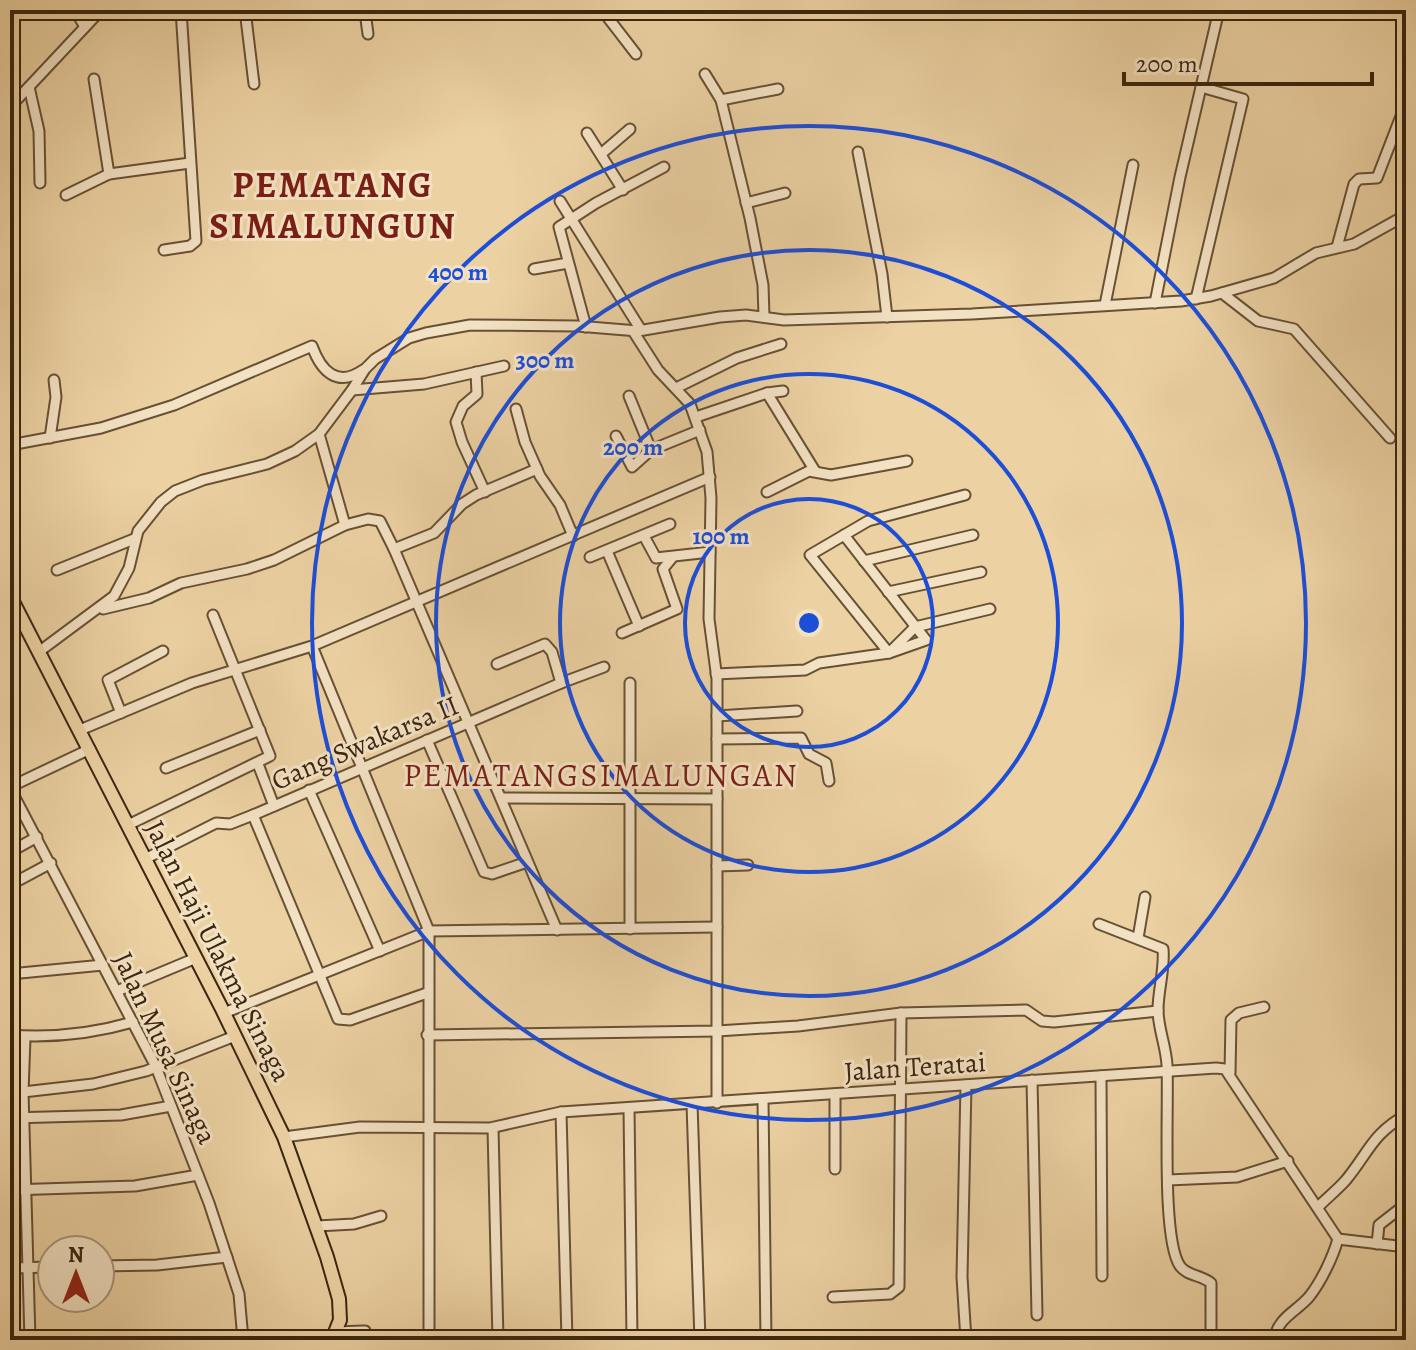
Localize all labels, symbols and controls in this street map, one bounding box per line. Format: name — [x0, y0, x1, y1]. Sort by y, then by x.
scale bar — [1124, 36, 1372, 86]
text: 200 m — [1136, 48, 1198, 80]
district label: PEMATANG SIMALUNGUN — [209, 160, 457, 250]
text: 400 m — [428, 256, 488, 288]
text: 300 m — [516, 344, 574, 376]
text: 200 m — [603, 431, 663, 463]
text: 100 m — [692, 520, 750, 552]
centre of rings — [795, 609, 823, 637]
street label: Gang Swakarsa II — [265, 686, 465, 800]
district label: PEMATANGSIMALUNGAN — [403, 753, 799, 797]
street label: Jalan Haji Ulakma Sinaga — [136, 814, 300, 1088]
street label: Jalan Musa Sinaga — [104, 946, 226, 1150]
street label: Jalan Teratai — [843, 1043, 987, 1091]
north arrow — [36, 1234, 116, 1314]
text: N — [68, 1240, 84, 1270]

